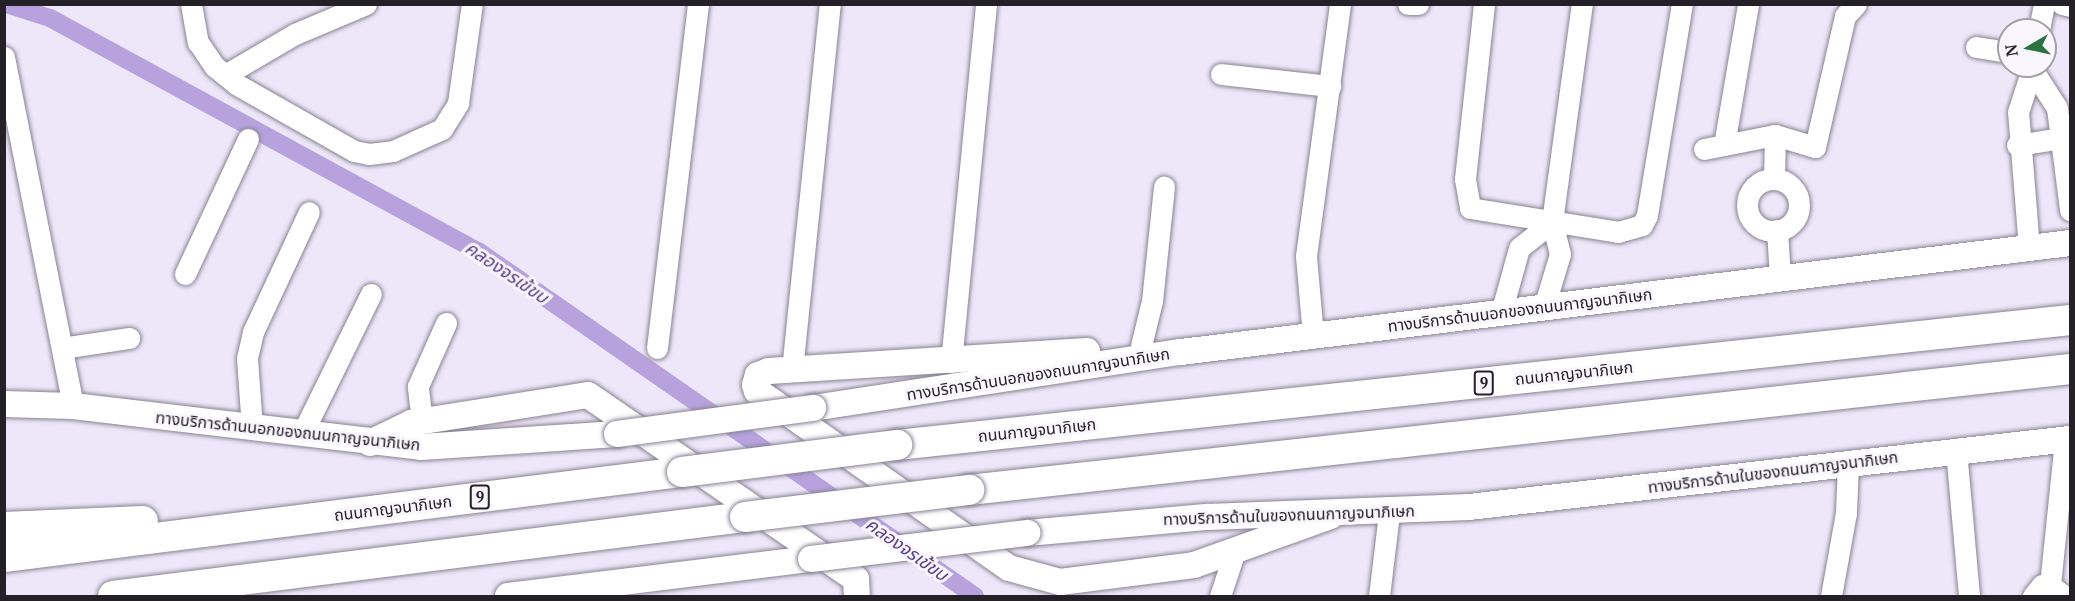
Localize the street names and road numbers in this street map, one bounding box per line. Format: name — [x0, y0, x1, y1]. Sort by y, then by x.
street label: ทางบริการด้านนอกของถนนกาญจนาภิเษก — [1387, 284, 1653, 336]
street label: ทางบริการด้านนอกของถนนกาญจนาภิเษก — [905, 344, 1171, 404]
street label: ถนนกาญจนาภิเษก — [1514, 357, 1634, 389]
road number: 9 — [1474, 371, 1494, 395]
street label: ทางบริการด้านนอกของถนนกาญจนาภิเษก — [155, 408, 421, 454]
street label: ถนนกาญจนาภิเษก — [977, 414, 1097, 446]
street label: ทางบริการด้านในของถนนกาญจนาภิเษก — [1647, 447, 1899, 497]
road number: 9 — [470, 485, 490, 509]
street label: ถนนกาญจนาภิเษก — [333, 491, 453, 525]
street label: ทางบริการด้านในของถนนกาญจนาภิเษก — [1163, 501, 1415, 529]

